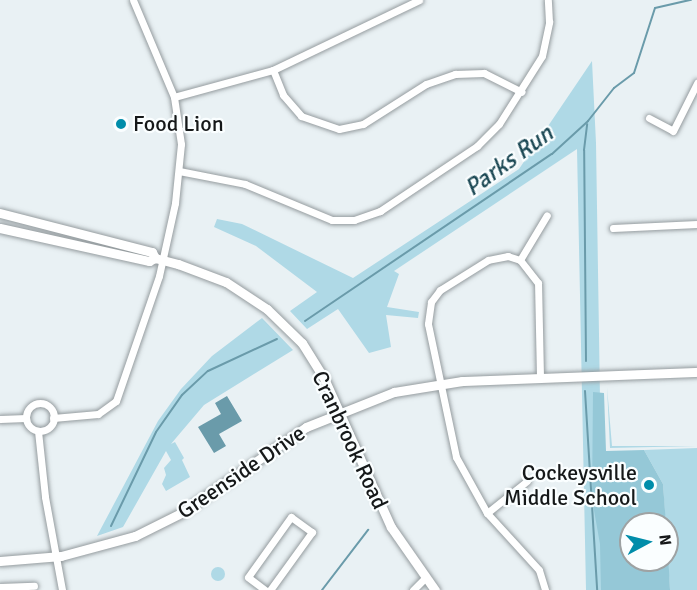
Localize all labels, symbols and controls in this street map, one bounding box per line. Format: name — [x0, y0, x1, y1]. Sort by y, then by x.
place label: Food Lion — [133, 111, 224, 137]
marker: Food Lion — [114, 117, 128, 131]
water label: Parks Run — [459, 119, 559, 203]
street label: Cranbrook Road — [306, 367, 394, 513]
street label: Greenside Drive — [172, 420, 310, 524]
place label: Cockeysville Middle School — [504, 459, 637, 511]
marker: Cockeysville Middle School — [642, 478, 656, 492]
north arrow — [619, 512, 679, 572]
text: N — [654, 533, 675, 547]

